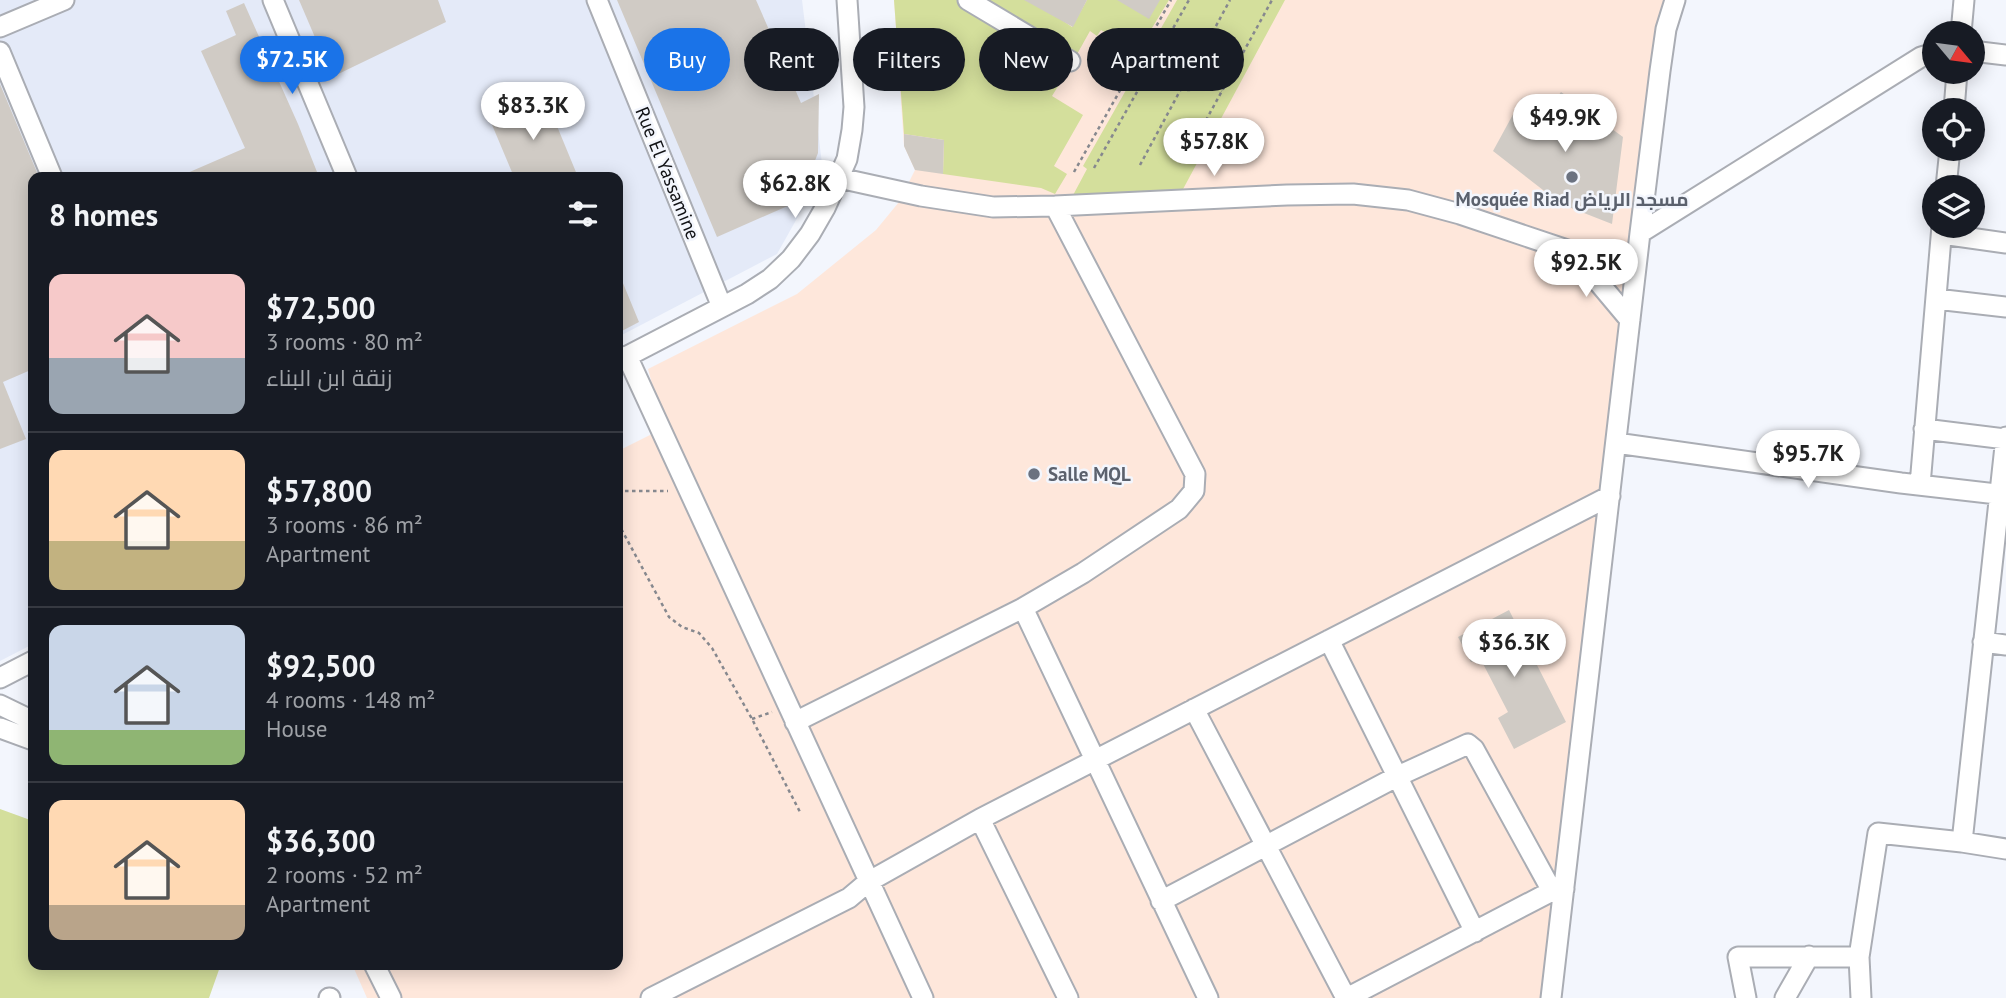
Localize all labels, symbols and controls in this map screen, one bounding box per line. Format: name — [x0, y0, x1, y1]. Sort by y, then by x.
north arrow — [1922, 21, 1984, 84]
map controls — [1922, 21, 1985, 238]
chip: Buy — [644, 28, 730, 91]
chip: Rent — [744, 28, 839, 91]
chip: Filters — [853, 28, 965, 91]
chip: New — [979, 28, 1073, 91]
chip: Apartment — [1087, 28, 1244, 91]
pin: $72.5K — [235, 36, 349, 96]
text: $72.5K — [256, 44, 328, 73]
pin: $83.3K — [476, 82, 590, 142]
text: $83.3K — [497, 90, 569, 119]
pin: $49.9K — [1508, 94, 1622, 154]
button: locate — [1922, 98, 1985, 161]
text: $49.9K — [1529, 102, 1601, 131]
street label: Rue El Yassamine — [630, 103, 706, 243]
pin: $57.8K — [1157, 118, 1271, 178]
text: $57.8K — [1179, 126, 1249, 155]
pin: $62.8K — [738, 160, 852, 220]
text: $62.8K — [759, 168, 831, 197]
marker: Mosquée Riad مسجد الرياض — [1564, 169, 1580, 185]
button: layers — [1922, 175, 1985, 238]
place label: Mosquée Riad مسجد الرياض — [1455, 187, 1689, 211]
text: 8 homes — [49, 195, 158, 234]
icon: filters — [564, 195, 602, 233]
pin: $92.5K — [1529, 240, 1643, 299]
text: $92.5K — [1550, 247, 1622, 276]
text: $72,500 — [266, 288, 376, 327]
icon: home — [105, 302, 189, 386]
text: 3 rooms · 80 m² — [266, 327, 423, 356]
text: زنقة ابن البناء — [266, 363, 392, 392]
pin: $95.7K — [1751, 430, 1865, 490]
text: $95.7K — [1772, 438, 1844, 467]
place label: Salle MQL — [1048, 462, 1131, 486]
marker: Salle MQL — [1026, 466, 1042, 482]
text: $57,800 — [266, 471, 372, 510]
icon: home — [105, 478, 189, 562]
text: 3 rooms · 86 m² — [266, 510, 423, 539]
text: Apartment — [266, 539, 370, 568]
pin: $36.3K — [1457, 620, 1571, 679]
text: $36.3K — [1478, 627, 1550, 656]
text: $92,500 — [266, 646, 376, 685]
icon: home — [105, 653, 189, 737]
text: 4 rooms · 148 m² — [266, 685, 435, 714]
text: House — [266, 714, 328, 743]
text: $36,300 — [266, 821, 376, 860]
icon: home — [105, 828, 189, 912]
text: 2 rooms · 52 m² — [266, 860, 423, 889]
text: Apartment — [266, 889, 370, 918]

